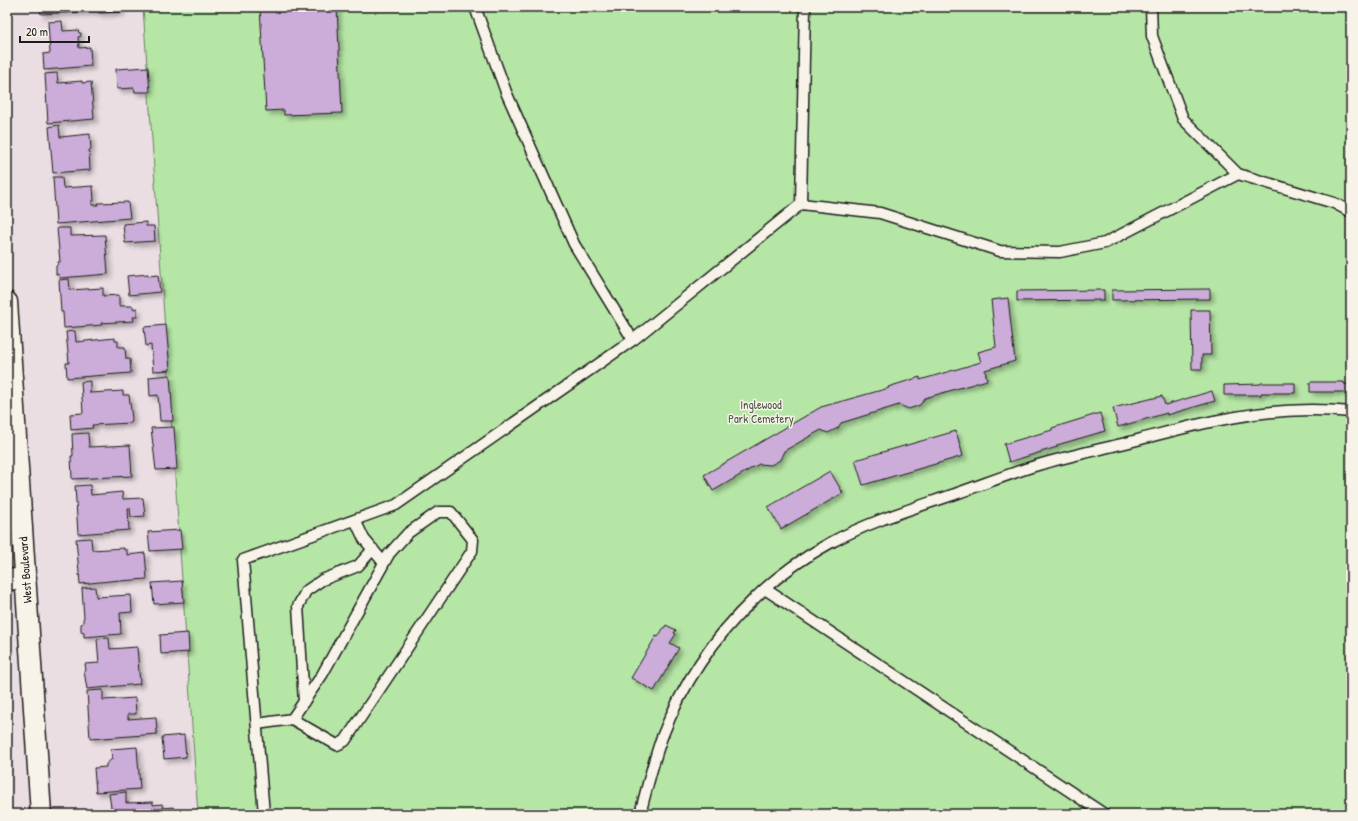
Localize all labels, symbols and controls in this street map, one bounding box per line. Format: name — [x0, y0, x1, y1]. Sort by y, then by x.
scale bar — [20, 18, 89, 44]
text: 20 m — [26, 23, 48, 40]
park label: Inglewood Park Cemetery — [728, 396, 794, 427]
street label: West Boulevard — [14, 536, 36, 604]

